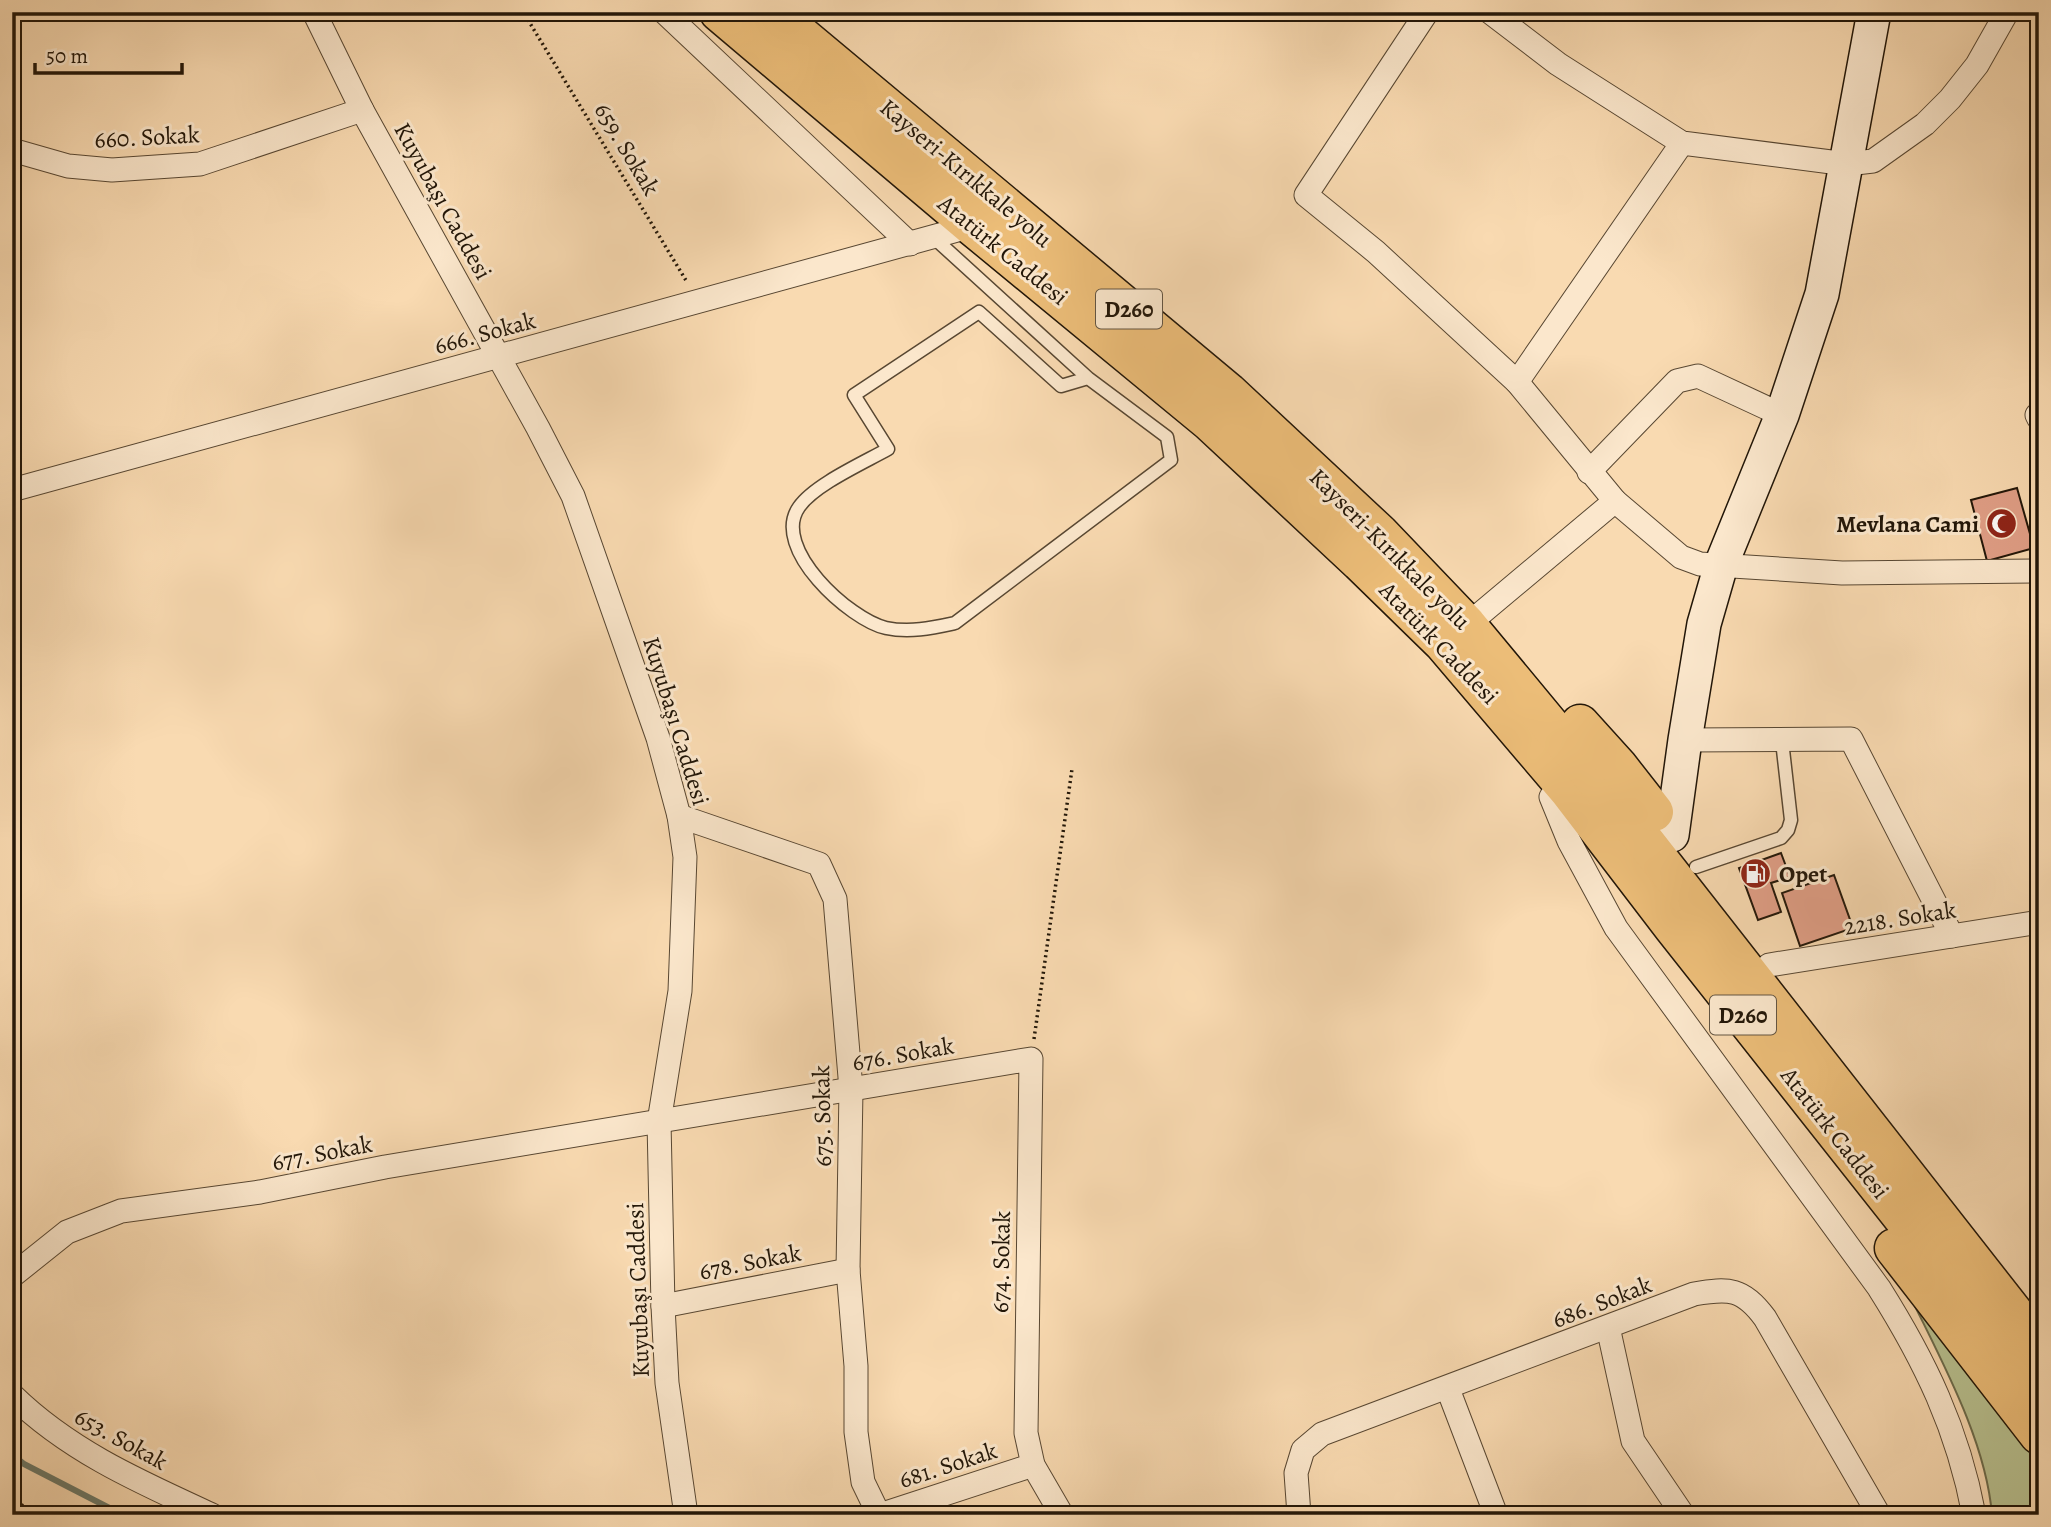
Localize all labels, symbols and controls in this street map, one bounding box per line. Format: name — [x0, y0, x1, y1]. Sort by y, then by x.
scale bar — [35, 32, 182, 76]
text: 50 m — [46, 42, 88, 70]
street label: Kayseri-Kırıkkale yolu — [873, 91, 1059, 255]
street label: 659. Sokak — [587, 97, 667, 201]
street label: Kuyubaşı Caddesi — [387, 117, 499, 285]
street label: 660. Sokak — [94, 118, 200, 156]
street label: Atatürk Caddesi — [930, 187, 1075, 312]
road number: D260 — [1096, 290, 1162, 328]
street label: 666. Sokak — [431, 304, 539, 362]
street label: Kayseri-Kırıkkale yolu — [1302, 461, 1478, 637]
mosque icon: Mevlana Cami — [1985, 507, 2019, 541]
place label: Mevlana Cami — [1836, 508, 1979, 540]
street label: Atatürk Caddesi — [1372, 574, 1506, 711]
street label: Kuyubaşı Caddesi — [635, 633, 717, 809]
fuel station icon: Opet — [1739, 857, 1773, 891]
place label: Opet — [1779, 858, 1827, 890]
street label: 2218. Sokak — [1842, 893, 1958, 943]
road number: D260 — [1710, 996, 1776, 1034]
street label: 676. Sokak — [850, 1029, 956, 1079]
street label: Atatürk Caddesi — [1773, 1060, 1897, 1206]
street label: 675. Sokak — [805, 1065, 839, 1167]
street label: 677. Sokak — [269, 1128, 375, 1178]
street label: Kuyubaşı Caddesi — [619, 1202, 657, 1378]
street label: 674. Sokak — [984, 1210, 1018, 1313]
street label: 678. Sokak — [696, 1236, 804, 1288]
street label: 686. Sokak — [1548, 1268, 1656, 1336]
street label: 653. Sokak — [69, 1400, 173, 1478]
street label: 681. Sokak — [895, 1434, 1001, 1496]

